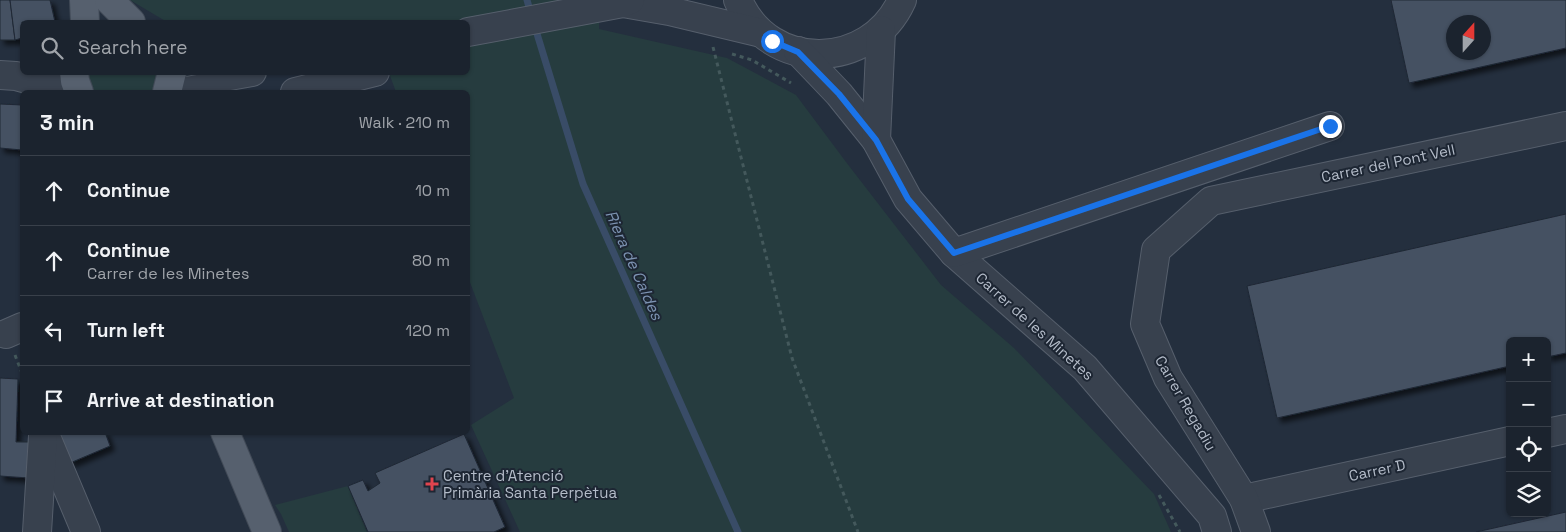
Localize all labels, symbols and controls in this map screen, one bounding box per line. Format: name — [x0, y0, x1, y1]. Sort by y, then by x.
north arrow — [1446, 15, 1491, 60]
search box — [20, 20, 470, 75]
route start — [761, 30, 784, 53]
icon: search — [38, 34, 66, 62]
text: Search here — [78, 35, 188, 60]
text: 3 min — [40, 109, 95, 136]
text: Walk · 210 m — [359, 112, 450, 133]
route end — [1319, 115, 1342, 138]
street label: Carrer del Pont Vell — [1319, 140, 1457, 186]
icon: ahead — [40, 177, 68, 205]
text: Continue — [87, 178, 170, 203]
text: 10 m — [415, 180, 450, 201]
water label: Riera de Caldes — [600, 207, 668, 324]
text: Continue — [87, 238, 170, 263]
icon: ahead — [40, 247, 68, 275]
text: 80 m — [412, 250, 450, 271]
text: Carrer de les Minetes — [87, 263, 249, 284]
street label: Carrer de les Minetes — [972, 268, 1098, 384]
icon: left — [40, 317, 68, 345]
text: Turn left — [87, 318, 165, 343]
text: 120 m — [406, 320, 450, 341]
map controls — [1506, 337, 1551, 517]
button: + — [1506, 337, 1551, 382]
street label: Carrer Regadiu — [1151, 352, 1221, 454]
button: − — [1506, 382, 1551, 427]
icon: arrive — [40, 387, 68, 415]
text: Arrive at destination — [87, 388, 275, 413]
button: locate — [1506, 427, 1551, 472]
street label: Carrer D — [1347, 455, 1407, 485]
place label: Centre d'Atenció Primària Santa Perpètua — [443, 466, 617, 502]
button: layers — [1506, 472, 1551, 517]
marker: Centre d'Atenció Primària Santa Perpètua — [425, 477, 439, 491]

